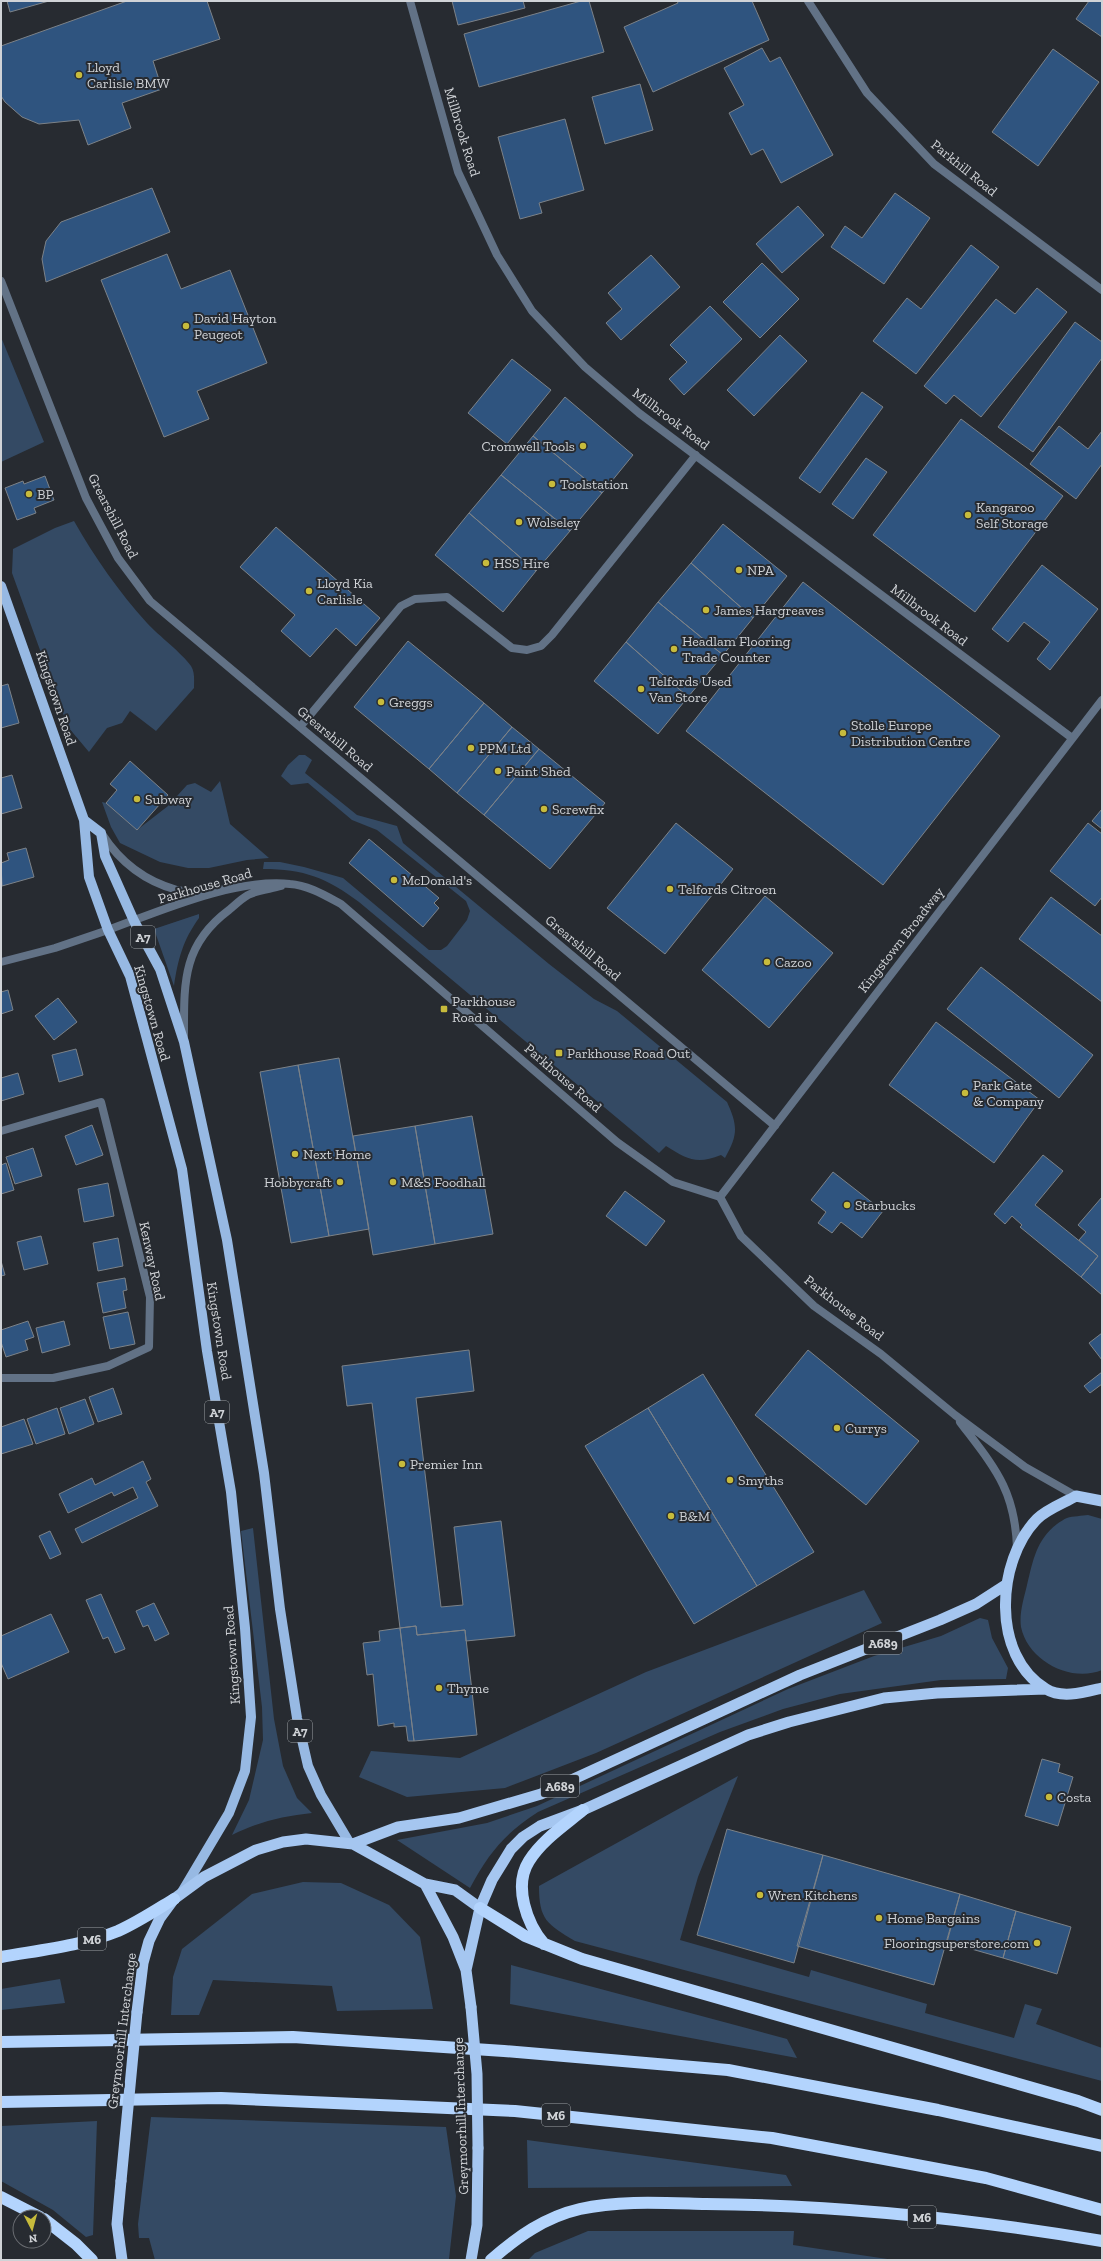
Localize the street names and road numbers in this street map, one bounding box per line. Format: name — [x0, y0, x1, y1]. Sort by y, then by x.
street label: Millbrook Road — [440, 86, 484, 179]
street label: Parkhill Road — [927, 136, 1001, 200]
street label: Millbrook Road — [629, 385, 713, 454]
street label: Grearshill Road — [84, 471, 142, 562]
street label: Millbrook Road — [887, 581, 971, 650]
street label: Kingstown Road — [32, 648, 80, 748]
street label: Grearshill Road — [294, 702, 376, 776]
street label: Parkhouse Road — [156, 864, 254, 907]
street label: Kingstown Broadway — [855, 883, 948, 996]
street label: Grearshill Road — [542, 911, 624, 985]
road number: A7 — [131, 926, 155, 948]
street label: Kingstown Road — [130, 963, 174, 1063]
street label: Parkhouse Road — [521, 1040, 605, 1116]
street label: Kenway Road — [135, 1220, 169, 1302]
street label: Parkhouse Road — [801, 1272, 888, 1345]
street label: Kingstown Road — [203, 1281, 235, 1382]
road number: A7 — [205, 1401, 229, 1423]
street label: Kingstown Road — [220, 1605, 244, 1705]
road number: A689 — [864, 1632, 902, 1654]
road number: A7 — [288, 1720, 312, 1742]
road number: A689 — [541, 1775, 579, 1797]
road number: M6 — [78, 1928, 106, 1950]
street label: Greymoorhill Interchange — [104, 1952, 140, 2110]
street label: Greymoorhill Interchange — [450, 2037, 472, 2195]
road number: M6 — [542, 2104, 570, 2126]
road number: M6 — [908, 2206, 936, 2228]

